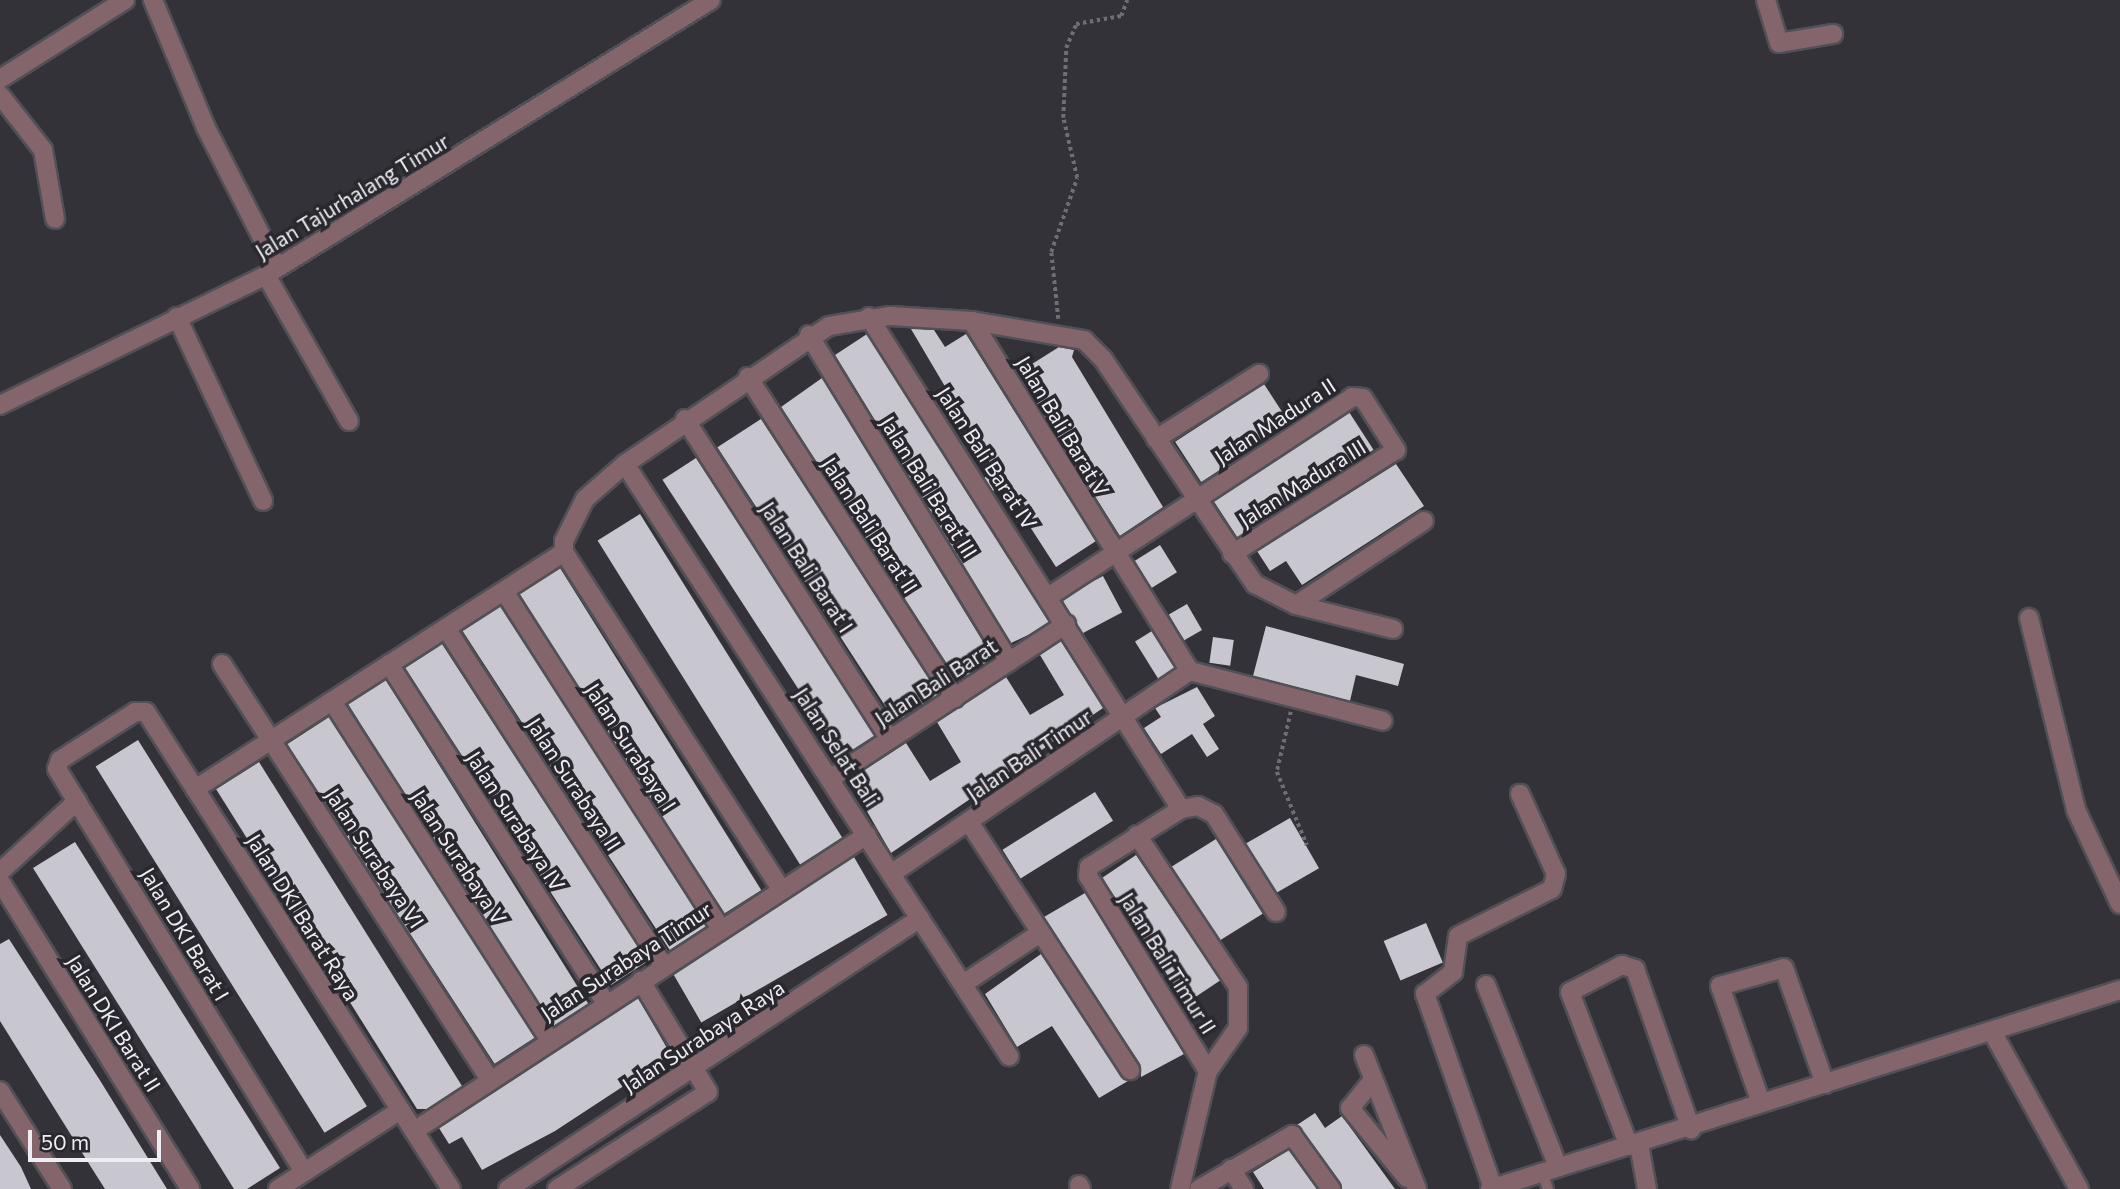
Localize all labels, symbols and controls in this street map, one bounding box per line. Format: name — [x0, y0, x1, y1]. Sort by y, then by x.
street label: Jalan Tajurhalang Timur — [251, 128, 453, 264]
street label: Jalan Bali Barat V — [1011, 351, 1115, 501]
street label: Jalan Madura II — [1210, 373, 1340, 469]
street label: Jalan Bali Barat IV — [931, 382, 1043, 534]
street label: Jalan Bali Barat III — [875, 411, 983, 563]
street label: Jalan Madura III — [1234, 434, 1370, 532]
street label: Jalan Bali Barat II — [817, 452, 923, 598]
street label: Jalan Bali Barat I — [755, 497, 859, 637]
street label: Jalan Bali Barat — [870, 633, 1002, 731]
street label: Jalan Surabaya I — [580, 678, 682, 816]
street label: Jalan Selat Bali — [789, 683, 885, 811]
street label: Jalan Bali Timur — [961, 704, 1097, 806]
street label: Jalan Surabaya II — [522, 713, 626, 855]
street label: Jalan Surabaya IV — [461, 746, 571, 896]
street label: Jalan Surabaya VI — [320, 783, 430, 933]
street label: Jalan Surabaya V — [406, 785, 512, 929]
street label: Jalan DKI Barat Raya — [242, 829, 364, 1005]
street label: Jalan DKI Barat I — [135, 863, 235, 1005]
street label: Jalan Bali Timur II — [1114, 888, 1222, 1038]
street label: Jalan Surabaya Timur — [536, 896, 716, 1026]
street label: Jalan DKI Barat II — [62, 950, 166, 1096]
street label: Jalan Surabaya Raya — [617, 974, 789, 1098]
scale bar — [32, 1116, 164, 1160]
text: 50 m — [41, 1129, 89, 1154]

